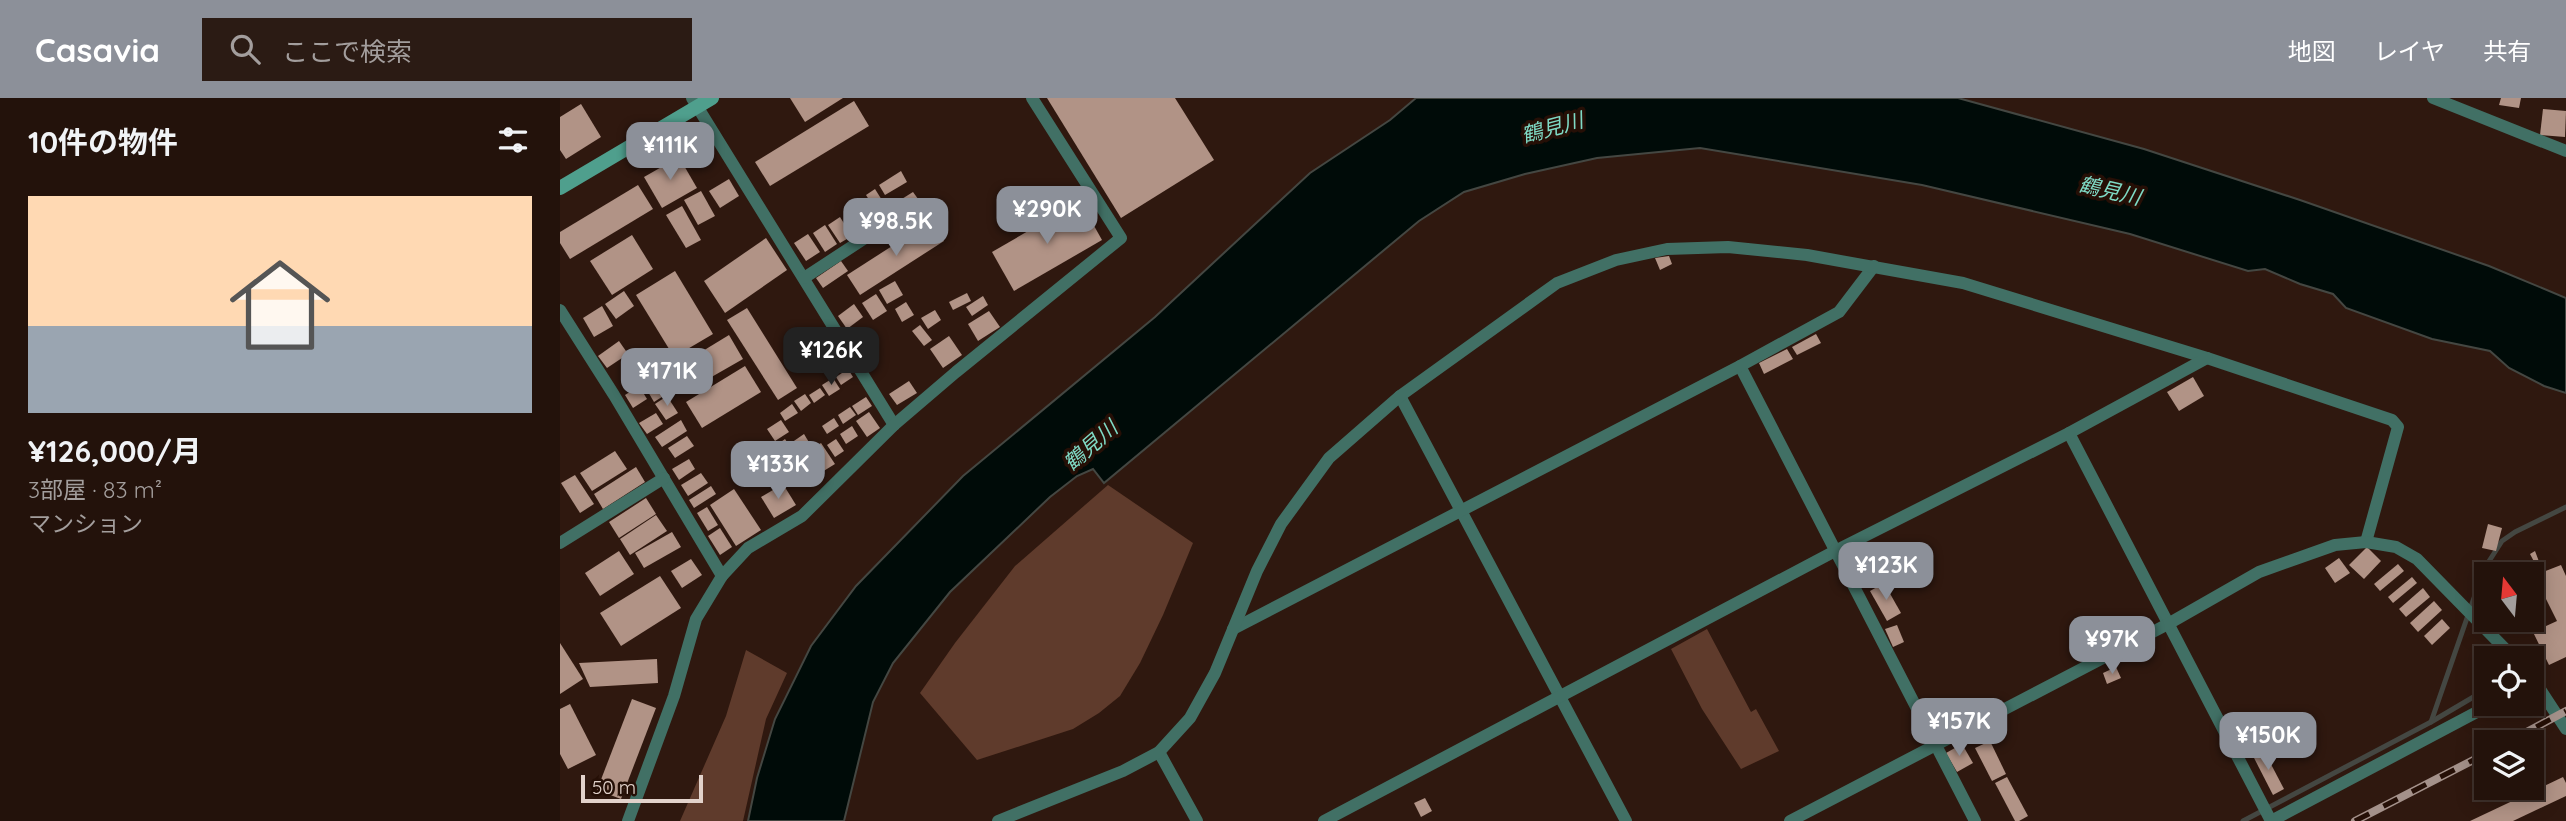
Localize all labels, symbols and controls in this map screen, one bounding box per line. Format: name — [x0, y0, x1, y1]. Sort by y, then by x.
search box — [202, 18, 692, 81]
text: Casavia — [35, 29, 160, 70]
icon: search — [226, 30, 264, 68]
text: ここで検索 — [282, 35, 412, 68]
text: 地図 — [2288, 36, 2336, 66]
text: レイヤ — [2374, 36, 2445, 66]
text: 共有 — [2483, 36, 2531, 66]
water label: 鶴見川 — [1518, 106, 1588, 148]
icon: filters — [494, 121, 532, 159]
pin: ¥111K — [621, 122, 719, 182]
text: 10件の物件 — [28, 123, 178, 161]
text: ¥111K — [642, 130, 698, 159]
water label: 鶴見川 — [2076, 170, 2146, 210]
pin: ¥290K — [998, 186, 1096, 246]
text: ¥290K — [1012, 194, 1082, 223]
pin: ¥98.5K — [839, 198, 953, 258]
text: ¥98.5K — [859, 206, 933, 235]
icon: home — [217, 242, 343, 368]
pin: ¥126K — [782, 328, 880, 387]
text: ¥126K — [799, 335, 863, 364]
pin: ¥171K — [618, 348, 716, 408]
text: ¥171K — [637, 356, 697, 385]
water label: 鶴見川 — [1058, 413, 1124, 475]
text: ¥126,000/月 — [28, 432, 202, 470]
pin: ¥133K — [729, 442, 827, 501]
text: ¥133K — [747, 449, 809, 478]
text: 3部屋 · 83 m² — [28, 475, 162, 504]
text: マンション — [28, 509, 143, 538]
pin: ¥123K — [1837, 542, 1935, 602]
text: ¥123K — [1854, 550, 1918, 579]
north arrow — [2474, 562, 2544, 632]
map controls — [2474, 562, 2544, 800]
pin: ¥97K — [2071, 616, 2153, 676]
text: ¥97K — [2085, 624, 2139, 653]
button: locate — [2474, 646, 2544, 716]
pin: ¥157K — [1910, 698, 2008, 758]
text: ¥157K — [1927, 706, 1991, 735]
pin: ¥150K — [2219, 712, 2317, 772]
text: ¥150K — [2235, 720, 2301, 749]
button: layers — [2474, 730, 2544, 800]
scale bar — [581, 772, 704, 804]
text: 50 m — [592, 775, 636, 799]

